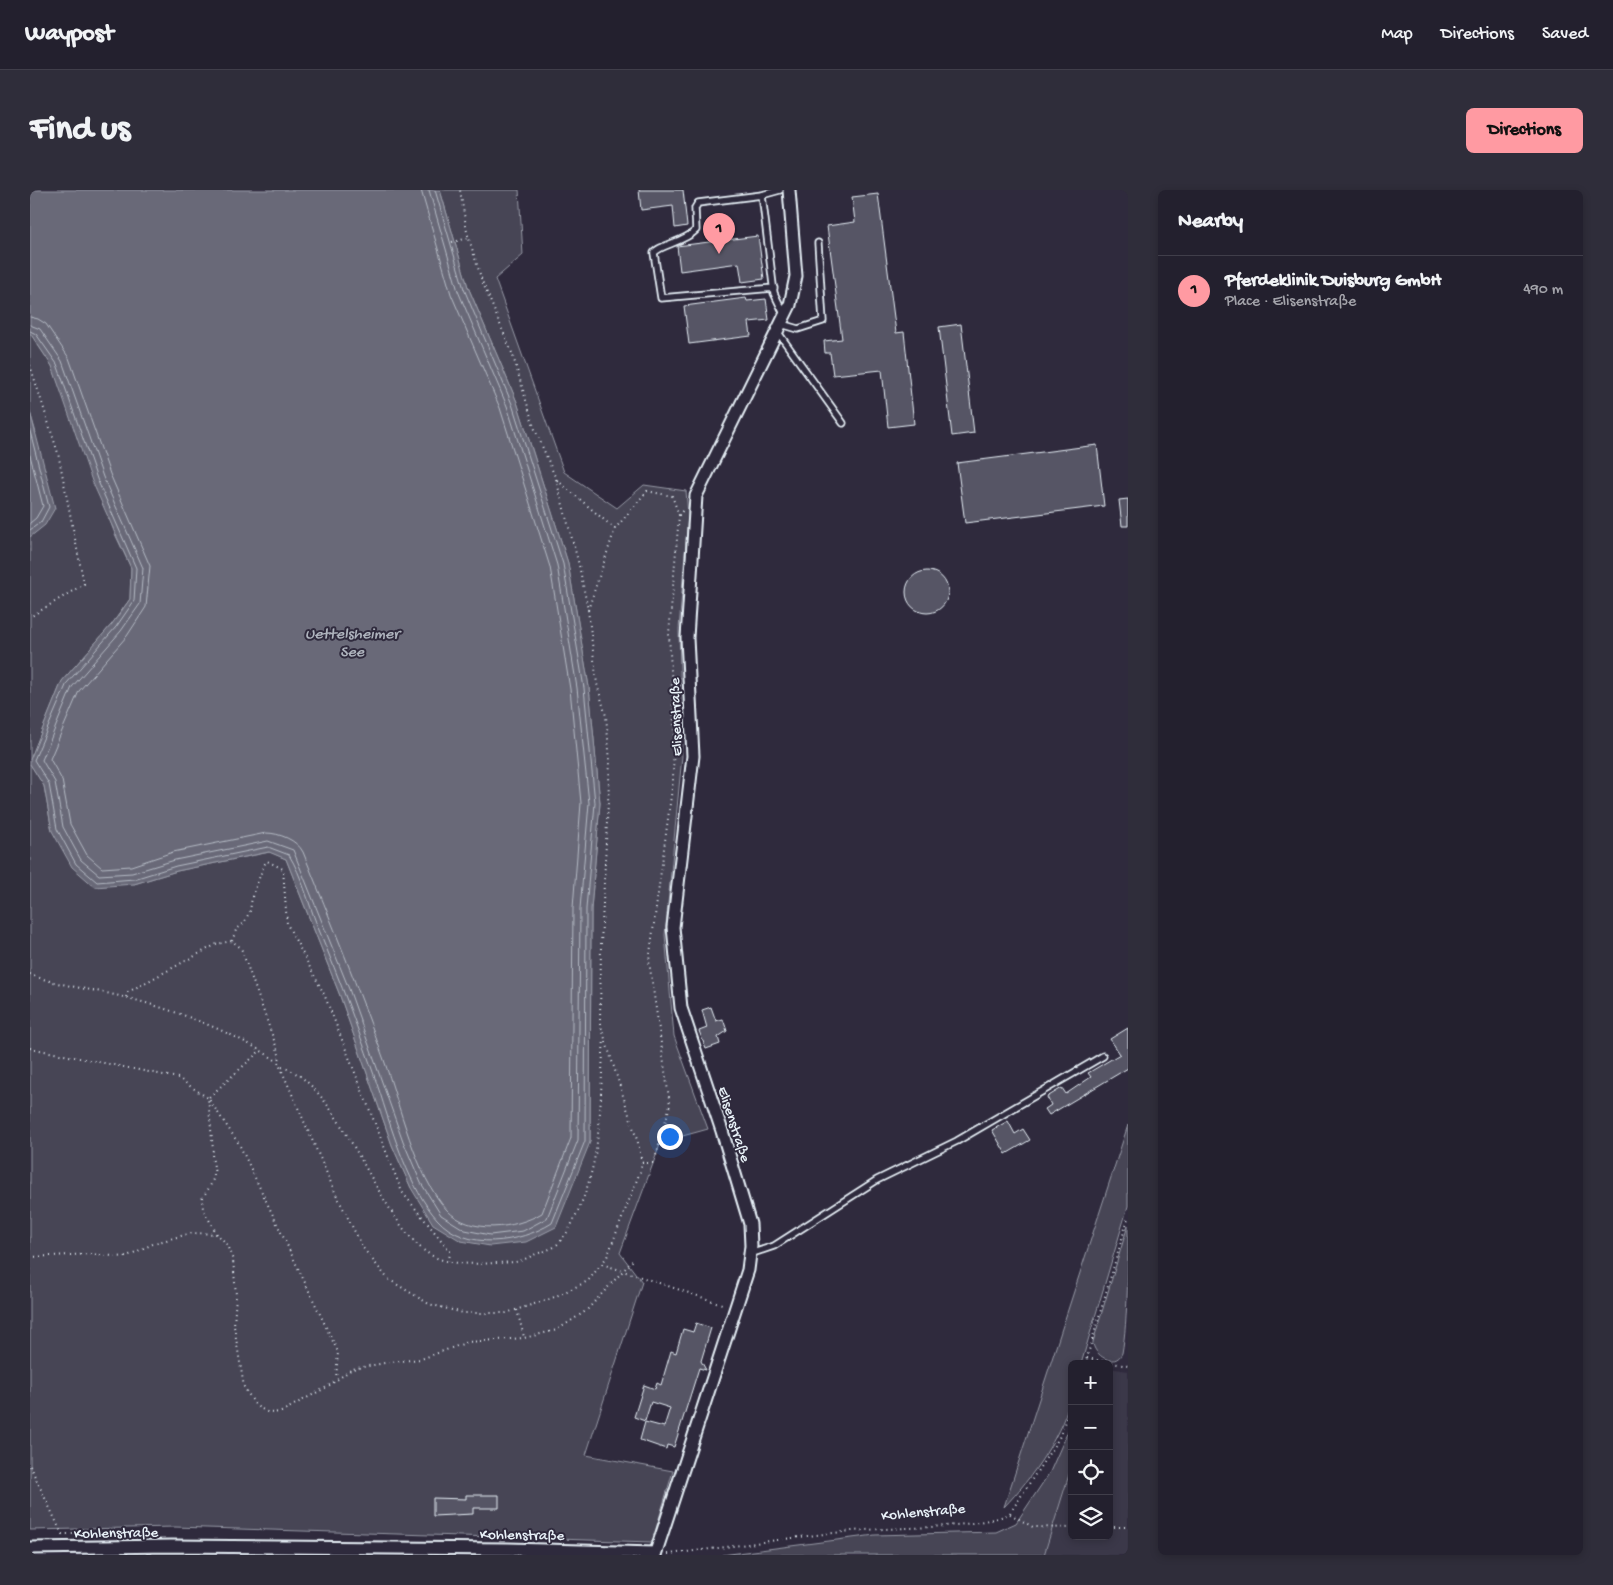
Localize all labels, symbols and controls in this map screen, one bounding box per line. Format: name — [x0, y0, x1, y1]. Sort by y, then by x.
text: Waypost — [25, 20, 113, 49]
text: Map — [1381, 24, 1413, 45]
text: Directions — [1441, 24, 1514, 45]
text: Saved — [1542, 24, 1588, 45]
button: Directions — [1466, 108, 1583, 153]
text: Find us — [30, 110, 130, 151]
text: Nearby — [1178, 210, 1243, 235]
pin: 1 — [703, 213, 735, 254]
text: Pferdeklinik Duisburg GmbH — [1225, 270, 1441, 293]
text: 1 — [1191, 281, 1197, 300]
text: 490 m — [1523, 281, 1563, 300]
text: Place · Elisenstraße — [1225, 293, 1356, 312]
water label: Uettelsheimer See — [305, 626, 402, 663]
street label: Elisenstraße — [667, 677, 687, 756]
street label: Elisenstraße — [712, 1085, 754, 1165]
your location — [657, 1124, 683, 1150]
map controls — [1068, 1360, 1113, 1540]
button: + — [1068, 1360, 1113, 1405]
button: − — [1068, 1405, 1113, 1450]
button: locate — [1068, 1450, 1113, 1495]
button: layers — [1068, 1495, 1113, 1540]
street label: Kohlenstraße — [880, 1500, 966, 1526]
street label: Kohlenstraße — [74, 1524, 159, 1544]
street label: Kohlenstraße — [480, 1526, 565, 1546]

